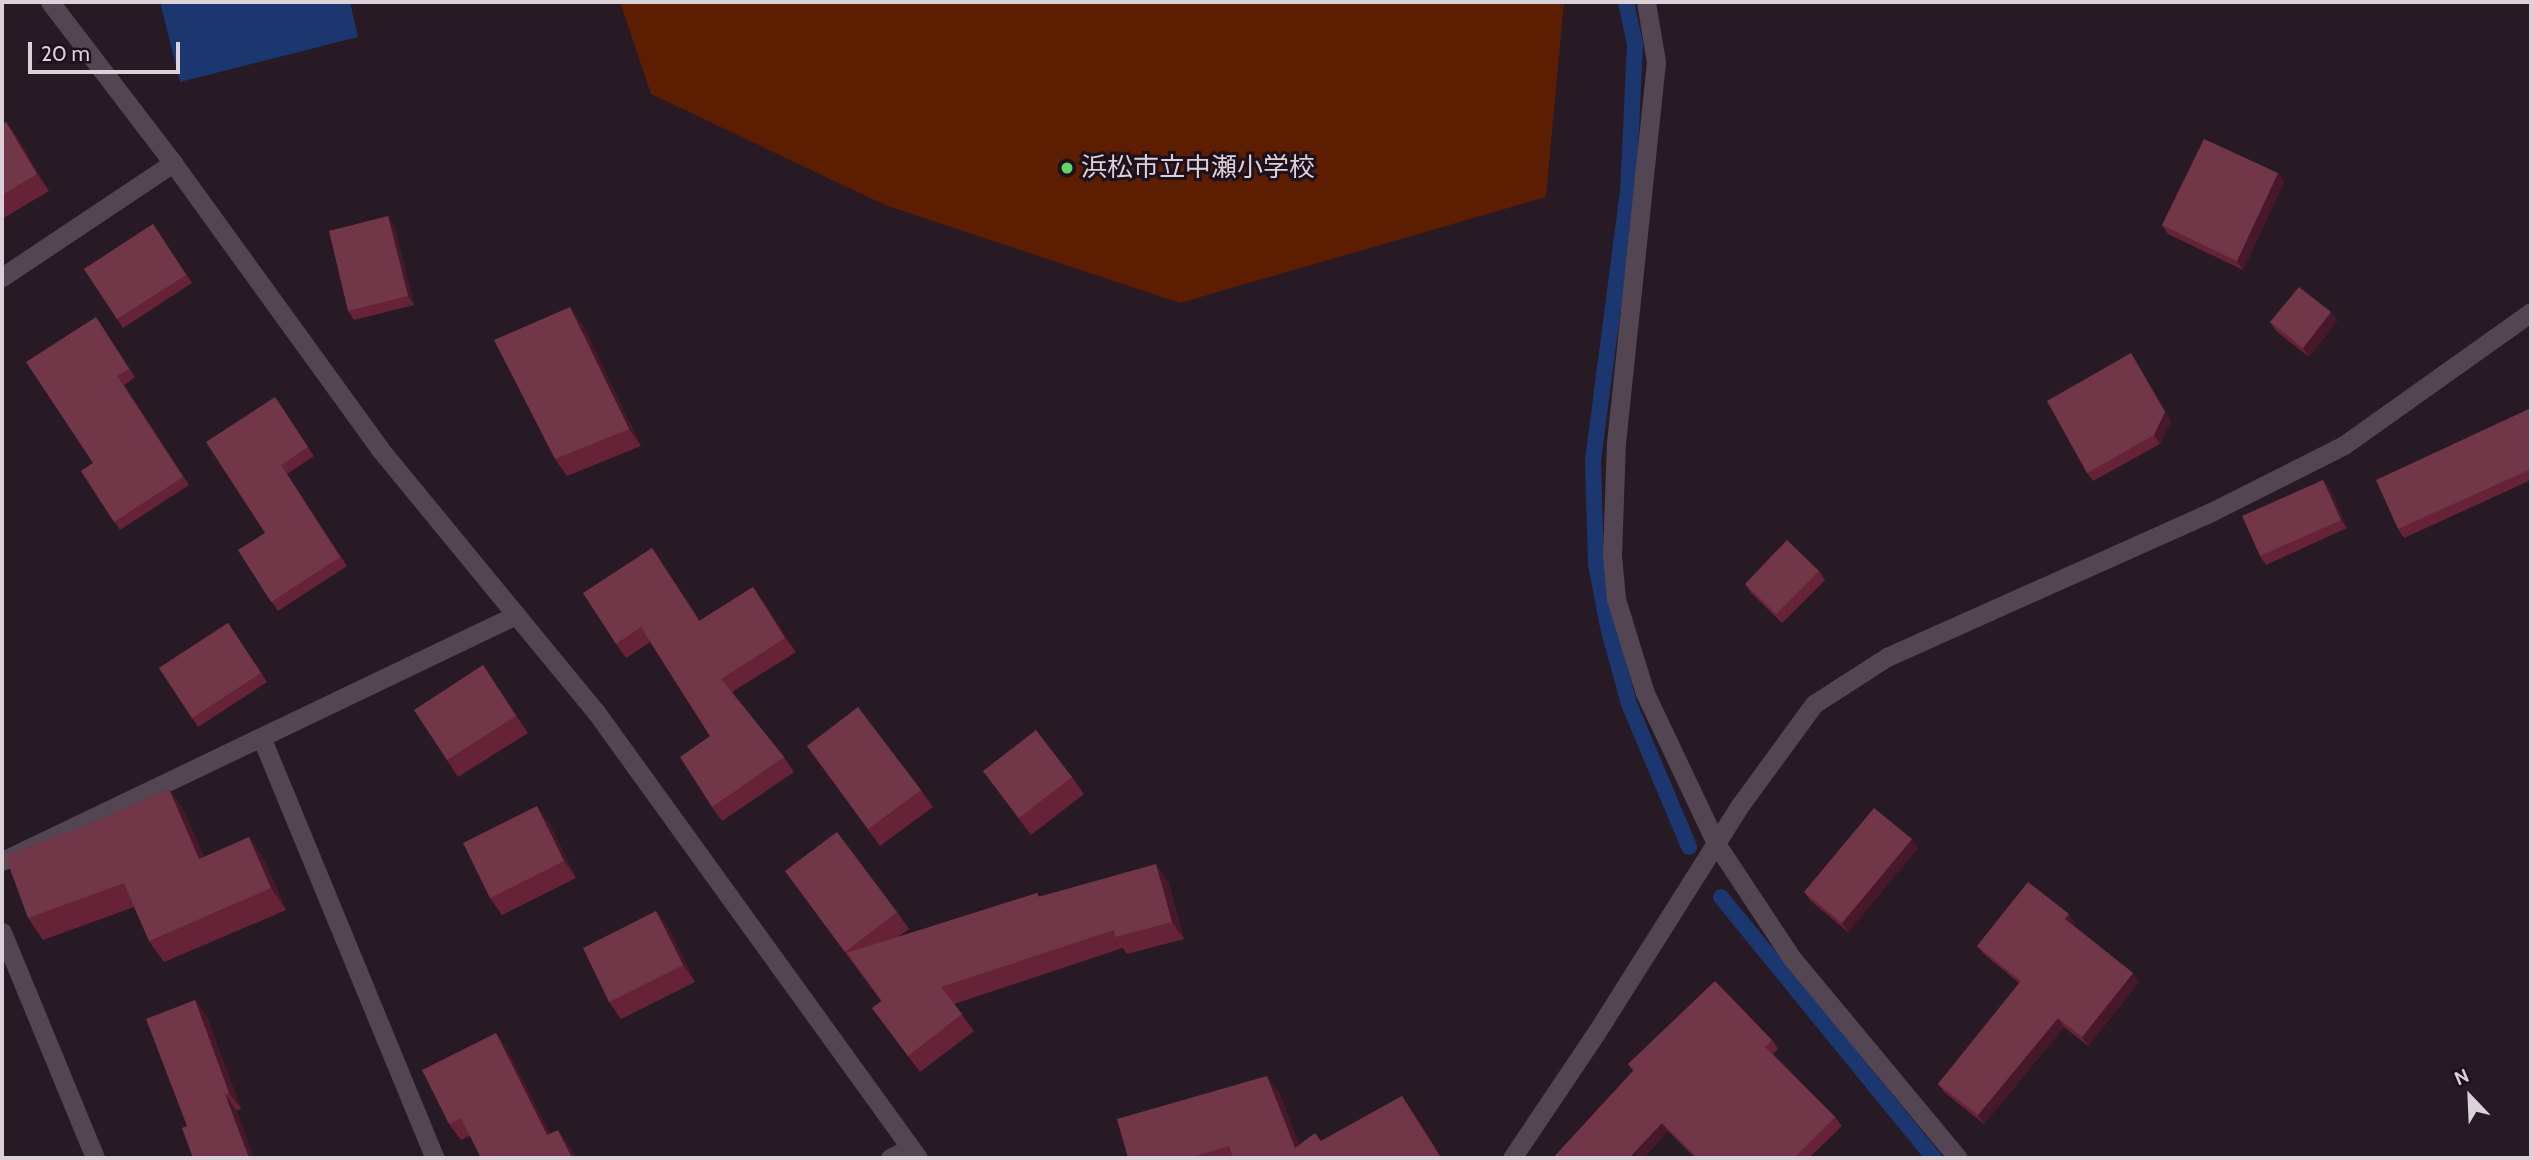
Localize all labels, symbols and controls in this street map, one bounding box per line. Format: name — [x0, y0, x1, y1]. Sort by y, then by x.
scale bar — [32, 28, 184, 72]
text: 20 m — [41, 41, 90, 66]
place label: 浜松市立中瀬小学校 — [1081, 152, 1315, 184]
marker: 浜松市立中瀬小学校 — [1059, 160, 1075, 176]
north arrow — [2435, 1062, 2505, 1132]
text: N — [2451, 1064, 2472, 1090]

